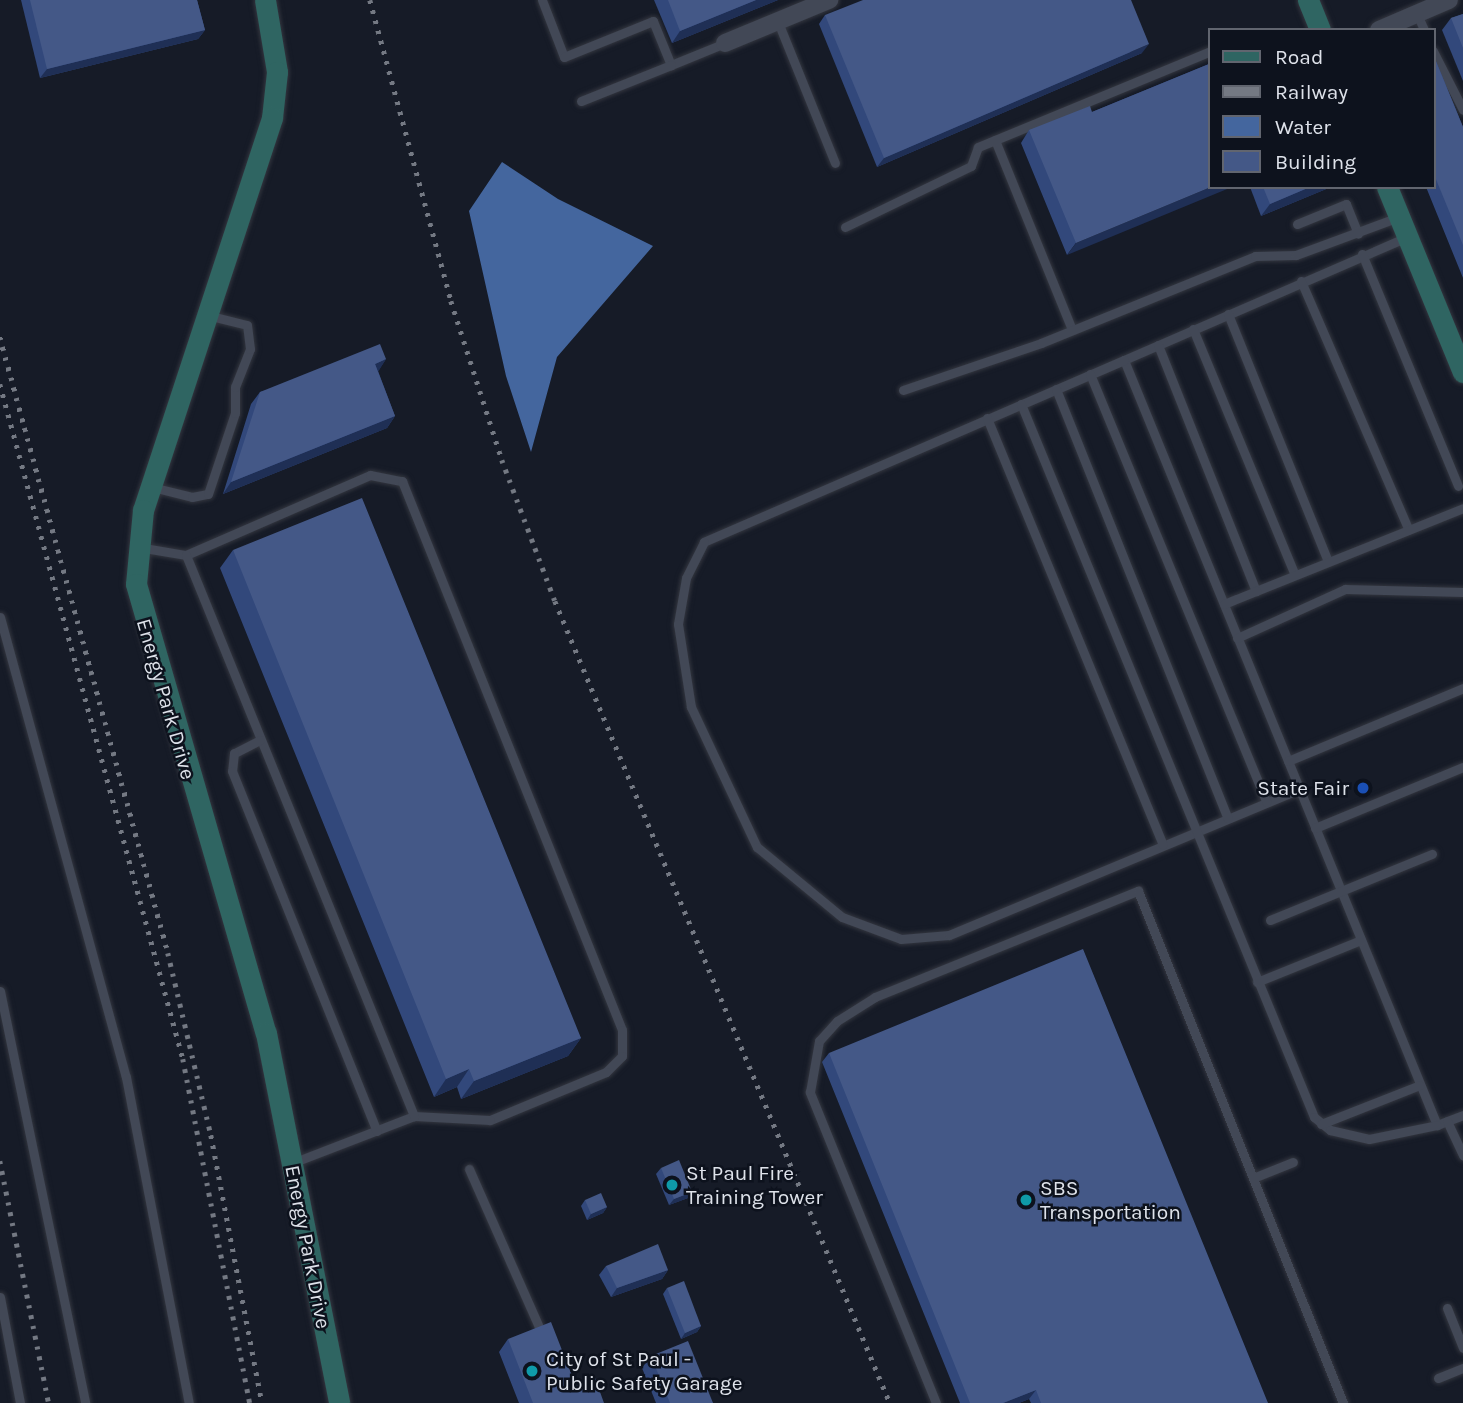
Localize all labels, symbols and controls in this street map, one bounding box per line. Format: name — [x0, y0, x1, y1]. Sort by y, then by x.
legend — [1208, 28, 1435, 189]
text: Road — [1275, 45, 1323, 69]
text: Railway — [1275, 80, 1348, 104]
text: Water — [1275, 115, 1331, 139]
text: Building — [1275, 150, 1356, 174]
street label: Energy Park Drive — [131, 616, 201, 782]
place label: State Fair — [1257, 775, 1349, 801]
marker: State Fair — [1355, 780, 1371, 796]
place label: St Paul Fire Training Tower — [686, 1160, 823, 1210]
street label: Energy Park Drive — [280, 1163, 336, 1331]
place label: SBS Transportation — [1040, 1175, 1181, 1225]
marker: St Paul Fire Training Tower — [664, 1177, 680, 1193]
marker: SBS Transportation — [1018, 1192, 1034, 1208]
place label: City of St Paul - Public Safety Garage — [546, 1346, 743, 1396]
marker: City of St Paul - Public Safety Garage — [524, 1363, 540, 1379]

